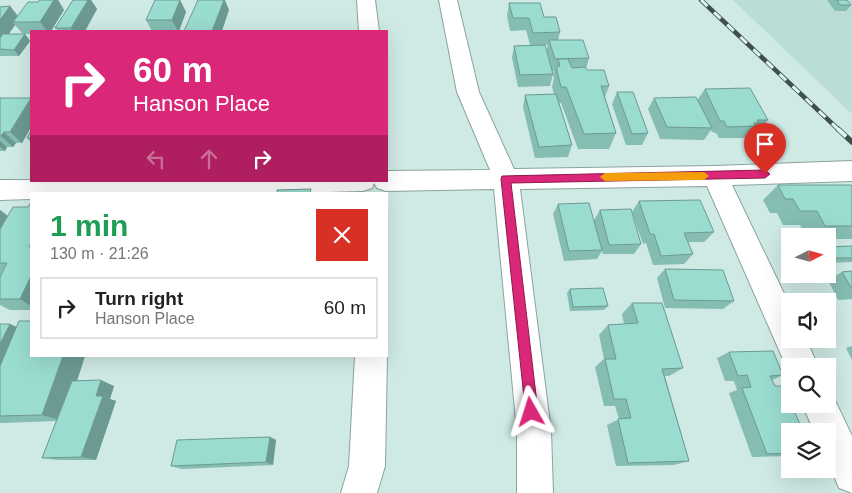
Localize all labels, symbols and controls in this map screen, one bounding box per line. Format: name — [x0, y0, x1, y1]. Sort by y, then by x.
icon: right — [50, 50, 115, 115]
text: 60 m — [133, 50, 213, 89]
text: Hanson Place — [133, 91, 270, 116]
pin — [744, 123, 786, 174]
icon: arrive — [751, 130, 779, 158]
icon: left — [142, 145, 170, 173]
icon: ahead — [195, 145, 223, 173]
icon: right — [248, 145, 276, 173]
text: 1 min — [50, 209, 128, 242]
button: close — [316, 209, 368, 261]
north arrow — [781, 228, 836, 282]
map controls — [781, 228, 836, 478]
text: 130 m · 21:26 — [50, 245, 149, 262]
text: Turn right — [95, 288, 183, 309]
button: sound — [781, 293, 836, 348]
icon: right — [52, 294, 80, 322]
text: 60 m — [324, 297, 366, 318]
text: Hanson Place — [95, 310, 195, 327]
button: search — [781, 358, 836, 413]
position arrow — [504, 385, 556, 437]
button: layers — [781, 423, 836, 478]

